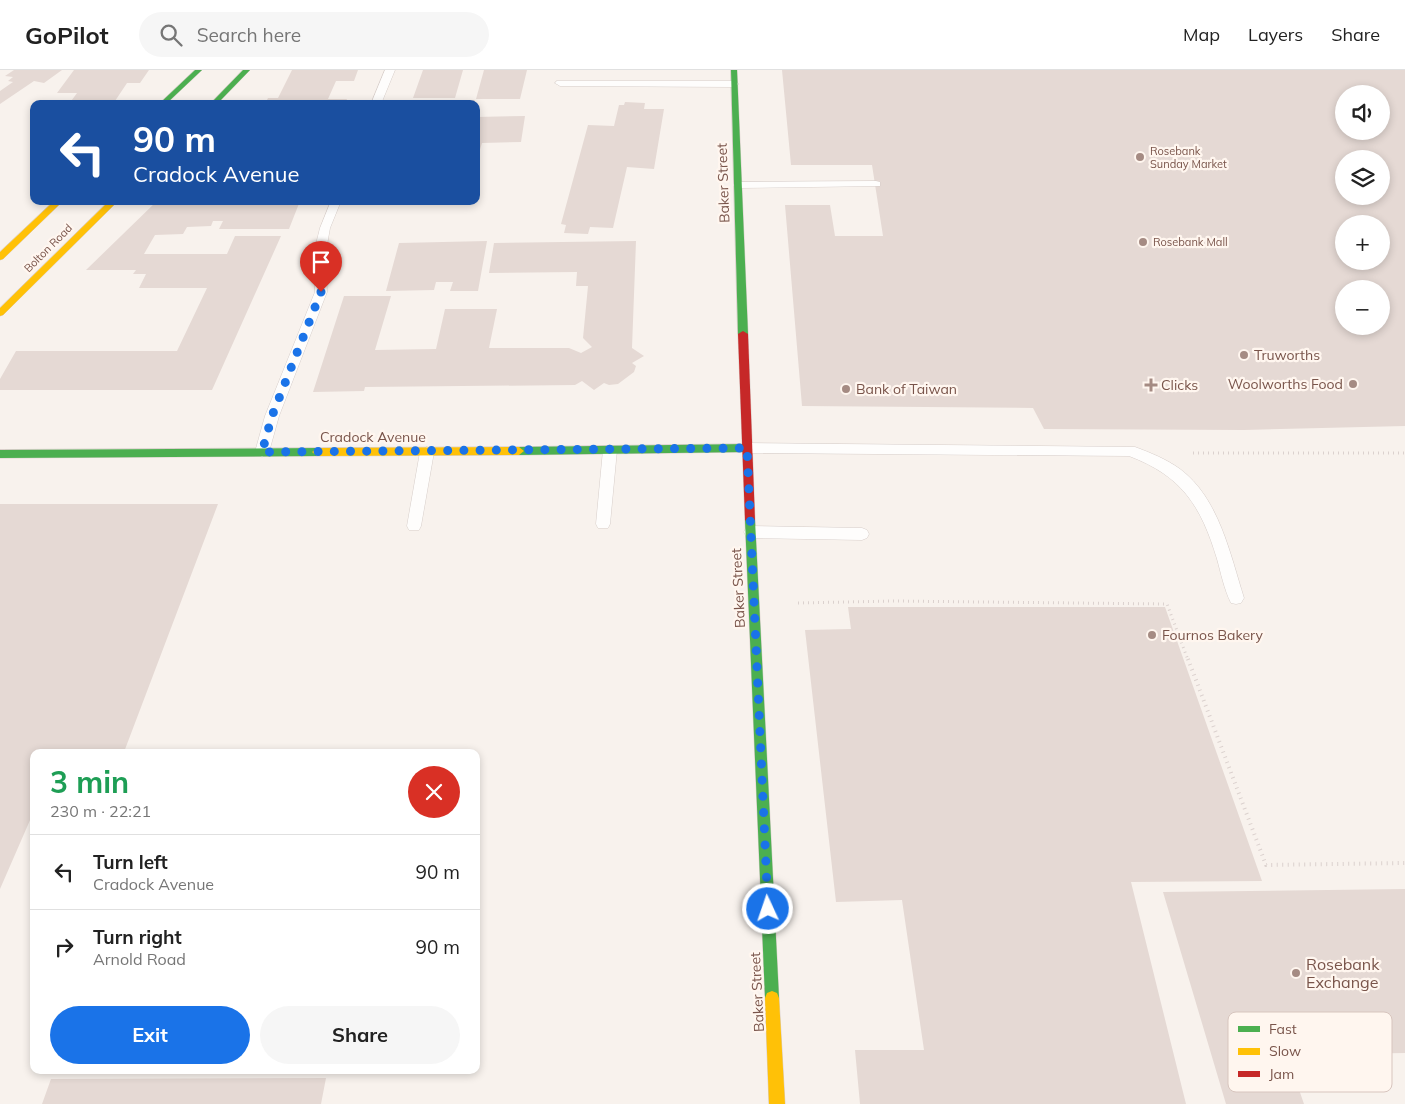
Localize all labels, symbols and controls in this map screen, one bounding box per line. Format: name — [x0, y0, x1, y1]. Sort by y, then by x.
search box — [139, 12, 489, 57]
text: GoPilot — [25, 20, 109, 50]
icon: search — [157, 21, 185, 49]
text: Search here — [197, 23, 301, 47]
text: Map — [1183, 23, 1220, 46]
text: Layers — [1248, 23, 1303, 46]
text: Share — [1331, 23, 1380, 46]
map controls — [1335, 85, 1390, 335]
button: sound — [1335, 85, 1390, 140]
text: 90 m — [133, 117, 216, 161]
icon: left — [50, 120, 115, 185]
street label: Baker Street — [713, 143, 733, 223]
place label: Rosebank Sunday Market — [1150, 144, 1227, 171]
button: layers — [1335, 150, 1390, 205]
marker: Rosebank Sunday Market — [1134, 151, 1146, 163]
text: Cradock Avenue — [133, 160, 299, 188]
button: + — [1335, 215, 1390, 270]
street label: Bolton Road — [21, 221, 75, 275]
place label: Rosebank Mall — [1153, 235, 1228, 249]
marker: Rosebank Mall — [1137, 236, 1149, 248]
pin — [300, 241, 342, 292]
icon: arrive — [307, 248, 335, 276]
button: − — [1335, 280, 1390, 335]
place label: Truworths — [1254, 346, 1320, 364]
marker: Truworths — [1238, 349, 1250, 361]
place label: Woolworths Food — [1228, 375, 1343, 393]
place label: Clicks — [1161, 376, 1198, 394]
marker: Woolworths Food — [1347, 378, 1359, 390]
marker: Clicks — [1145, 379, 1157, 391]
place label: Bank of Taiwan — [856, 380, 957, 398]
marker: Bank of Taiwan — [840, 383, 852, 395]
street label: Cradock Avenue — [320, 428, 426, 446]
street label: Baker Street — [727, 547, 749, 628]
place label: Fournos Bakery — [1162, 626, 1264, 644]
marker: Fournos Bakery — [1146, 629, 1158, 641]
text: 3 min — [50, 763, 129, 801]
button: close — [408, 766, 460, 818]
text: 230 m · 22:21 — [50, 801, 151, 821]
text: Turn left — [93, 850, 168, 874]
icon: left — [50, 858, 78, 886]
text: 90 m — [416, 860, 460, 884]
text: Cradock Avenue — [93, 874, 214, 894]
position arrow — [741, 882, 793, 934]
text: Turn right — [93, 925, 182, 949]
icon: right — [50, 933, 78, 961]
text: 90 m — [416, 935, 460, 959]
text: Arnold Road — [93, 949, 186, 969]
street label: Baker Street — [746, 951, 768, 1032]
place label: Rosebank Exchange — [1306, 954, 1380, 992]
marker: Rosebank Exchange — [1290, 967, 1302, 979]
button: Exit — [50, 1006, 250, 1064]
button: Share — [260, 1006, 460, 1064]
legend — [1228, 1012, 1392, 1092]
text: Fast — [1269, 1020, 1297, 1038]
text: Slow — [1269, 1042, 1301, 1060]
text: Jam — [1269, 1065, 1294, 1083]

